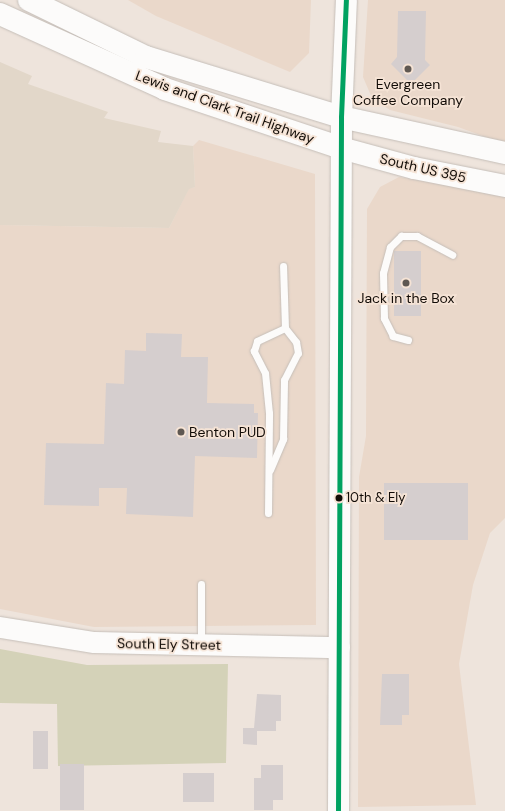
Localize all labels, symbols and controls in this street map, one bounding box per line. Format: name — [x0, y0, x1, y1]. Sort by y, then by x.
marker: Evergreen Coffee Company — [403, 64, 413, 74]
street label: Lewis and Clark Trail Highway — [133, 67, 317, 147]
place label: Evergreen Coffee Company — [353, 76, 463, 108]
street label: South US 395 — [378, 150, 468, 186]
marker: Jack in the Box — [401, 278, 411, 288]
place label: Jack in the Box — [357, 290, 455, 306]
place label: Benton PUD — [189, 424, 266, 440]
marker: Benton PUD — [176, 427, 186, 437]
place label: 10th & Ely — [346, 490, 405, 506]
marker: 10th & Ely — [334, 493, 344, 503]
street label: South Ely Street — [117, 635, 221, 653]

